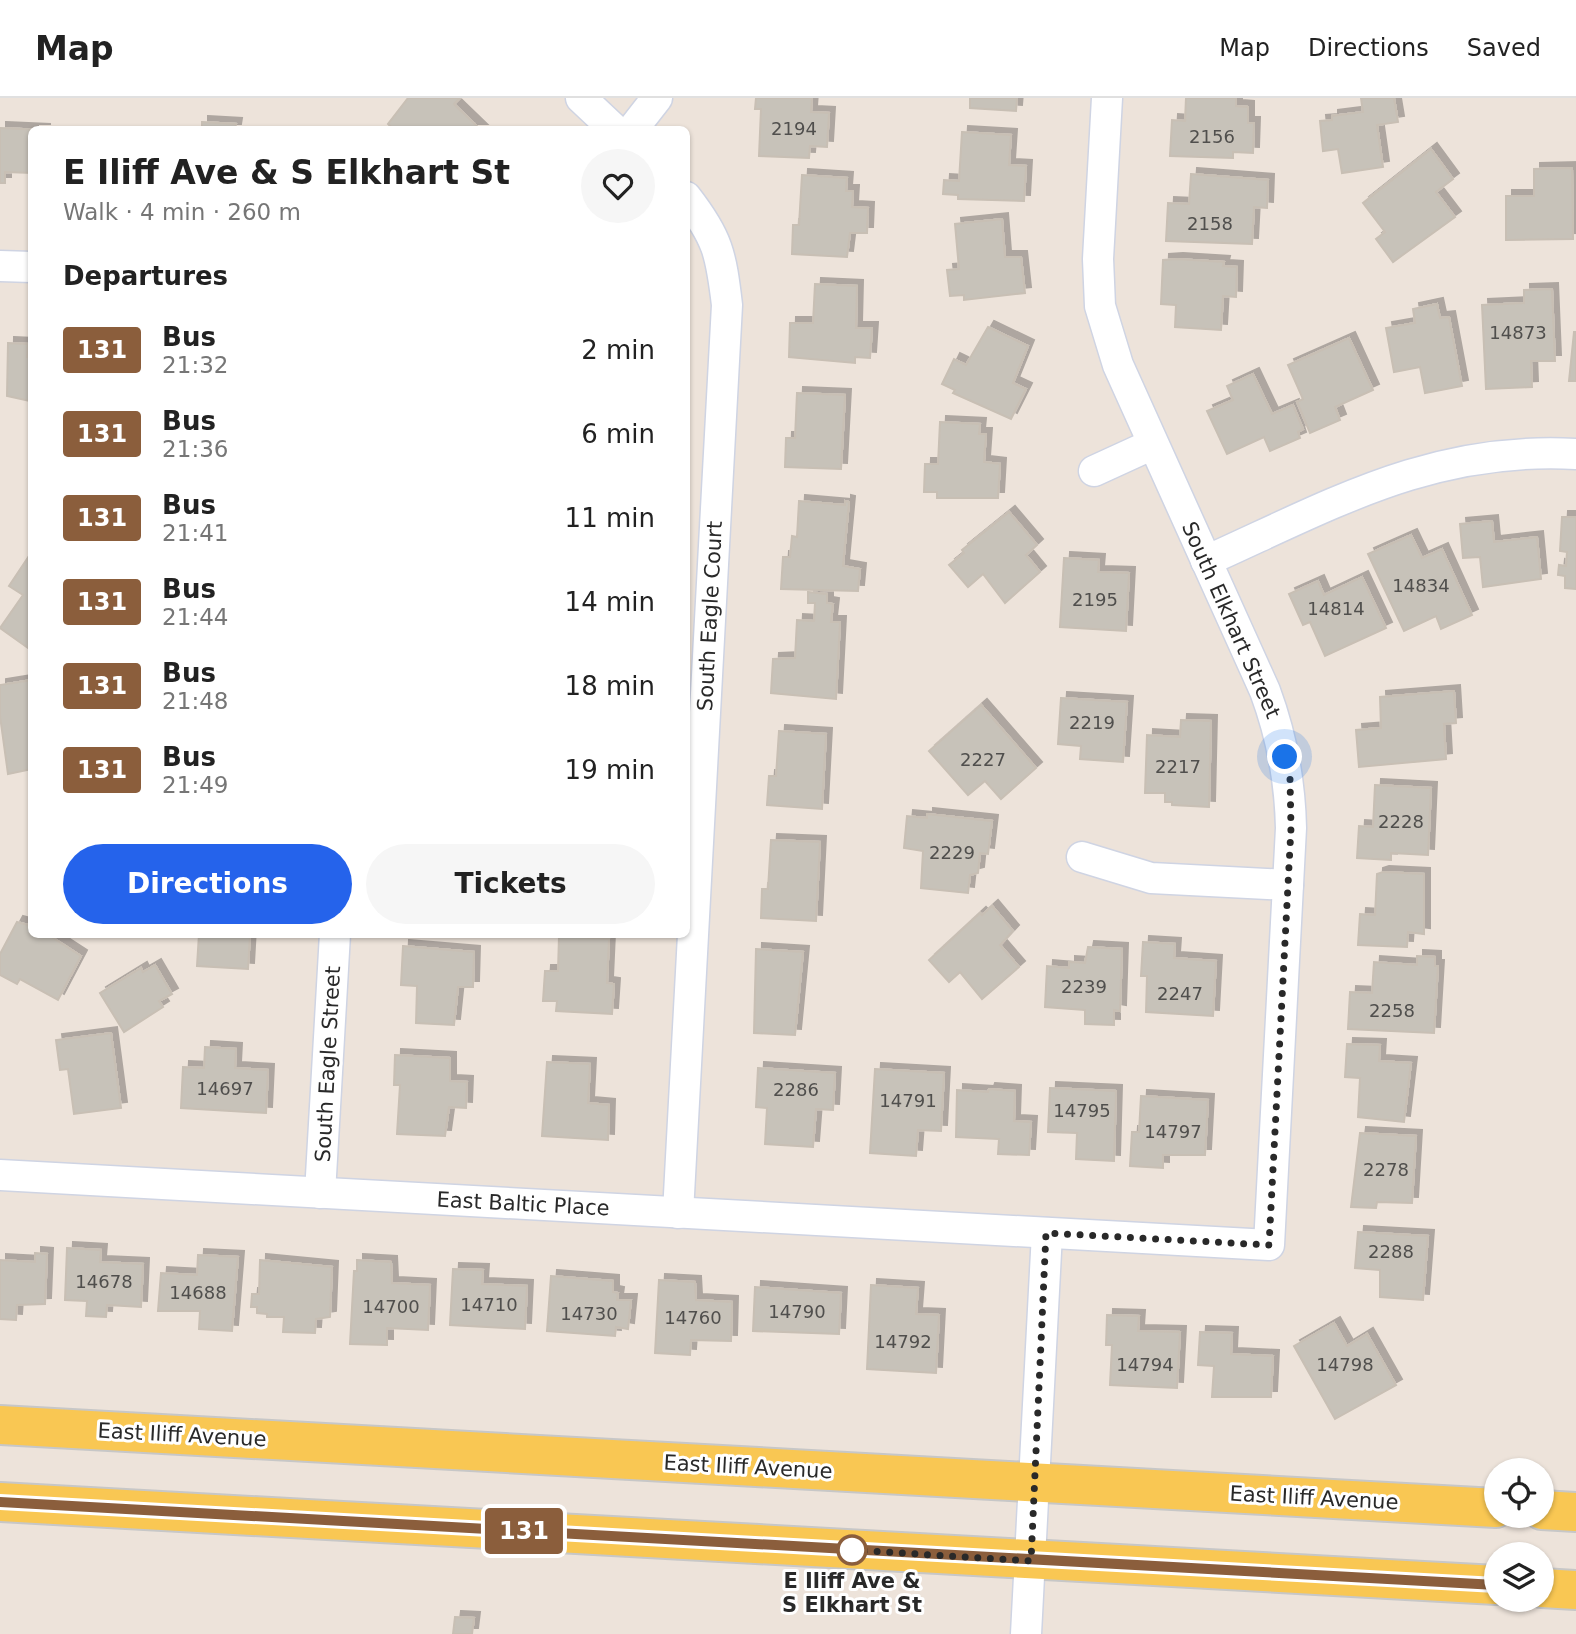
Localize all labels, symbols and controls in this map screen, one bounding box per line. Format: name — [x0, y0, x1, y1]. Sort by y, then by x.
text: Map — [35, 29, 114, 68]
text: Map — [1219, 34, 1270, 62]
text: Directions — [1308, 34, 1429, 62]
text: Saved — [1467, 34, 1541, 62]
house number: 2194 — [771, 118, 817, 139]
house number: 2156 — [1189, 126, 1235, 147]
button: heart — [581, 149, 655, 223]
text: E Iliff Ave & S Elkhart St — [63, 153, 510, 192]
text: Walk · 4 min · 260 m — [63, 199, 301, 225]
house number: 2158 — [1187, 213, 1233, 234]
text: Departures — [63, 261, 228, 291]
text: Bus — [162, 322, 216, 352]
house number: 14873 — [1489, 322, 1547, 343]
text: 2 min — [581, 335, 655, 365]
text: 131 — [77, 336, 127, 364]
text: 21:32 — [162, 352, 228, 378]
text: Bus — [162, 406, 216, 436]
text: 6 min — [581, 419, 655, 449]
text: 131 — [77, 420, 127, 448]
text: 21:36 — [162, 436, 228, 462]
text: Bus — [162, 490, 216, 520]
text: 11 min — [565, 503, 655, 533]
text: 131 — [77, 504, 127, 532]
street label: South Elkhart Street — [1177, 518, 1285, 722]
text: 21:41 — [162, 520, 228, 546]
street label: South Eagle Court — [693, 520, 727, 712]
text: Bus — [162, 574, 216, 604]
house number: 14834 — [1392, 575, 1450, 596]
text: 14 min — [565, 587, 655, 617]
text: 131 — [77, 588, 127, 616]
house number: 2195 — [1072, 589, 1118, 610]
house number: 14814 — [1307, 598, 1365, 619]
text: 21:44 — [162, 604, 228, 630]
text: Bus — [162, 658, 216, 688]
text: 18 min — [565, 671, 655, 701]
text: 131 — [77, 672, 127, 700]
text: 21:48 — [162, 688, 228, 714]
house number: 2219 — [1069, 712, 1115, 733]
your location — [1267, 739, 1302, 774]
text: Bus — [162, 742, 216, 772]
house number: 2227 — [960, 749, 1006, 770]
text: 19 min — [565, 755, 655, 785]
text: 131 — [77, 756, 127, 784]
house number: 2217 — [1155, 756, 1201, 777]
text: 21:49 — [162, 772, 228, 798]
house number: 2228 — [1378, 811, 1424, 832]
house number: 2229 — [929, 842, 975, 863]
button: Directions — [63, 844, 352, 924]
button: Tickets — [366, 844, 655, 924]
street label: South Eagle Street — [311, 965, 345, 1163]
house number: 2239 — [1061, 976, 1107, 997]
house number: 2247 — [1157, 983, 1203, 1004]
house number: 2258 — [1369, 1000, 1415, 1021]
house number: 14697 — [196, 1078, 254, 1099]
house number: 2286 — [773, 1079, 819, 1100]
house number: 14791 — [879, 1090, 937, 1111]
house number: 14795 — [1053, 1100, 1111, 1121]
house number: 14797 — [1144, 1121, 1202, 1142]
house number: 2278 — [1363, 1159, 1409, 1180]
street label: East Baltic Place — [436, 1187, 610, 1221]
house number: 2288 — [1368, 1241, 1414, 1262]
house number: 14678 — [75, 1271, 133, 1292]
house number: 14688 — [169, 1282, 227, 1303]
house number: 14710 — [460, 1294, 518, 1315]
house number: 14700 — [362, 1296, 420, 1317]
house number: 14790 — [768, 1301, 826, 1322]
house number: 14730 — [560, 1303, 618, 1324]
house number: 14760 — [664, 1307, 722, 1328]
house number: 14792 — [874, 1331, 932, 1352]
house number: 14794 — [1116, 1354, 1174, 1375]
house number: 14798 — [1316, 1354, 1374, 1375]
street label: East Iliff Avenue — [97, 1419, 267, 1451]
street label: East Iliff Avenue — [663, 1451, 833, 1483]
map controls — [1484, 1458, 1554, 1612]
button: locate — [1484, 1458, 1554, 1528]
street label: East Iliff Avenue — [1229, 1482, 1399, 1514]
line badge: 131 — [484, 1508, 564, 1554]
text: 131 — [499, 1517, 549, 1545]
marker: E Iliff Ave & S Elkhart St — [837, 1535, 867, 1565]
button: layers — [1484, 1542, 1554, 1612]
place label: E Iliff Ave & S Elkhart St — [782, 1569, 922, 1617]

